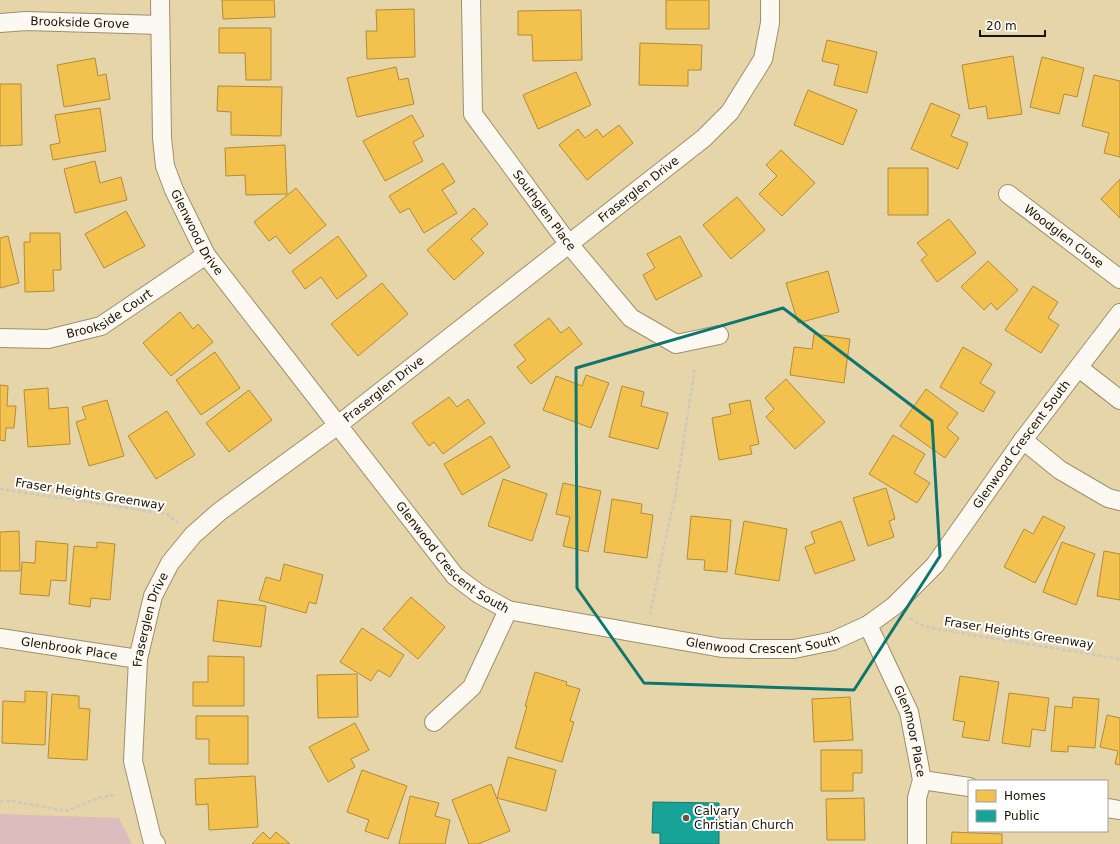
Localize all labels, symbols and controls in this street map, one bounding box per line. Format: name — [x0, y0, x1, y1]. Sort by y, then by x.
scale bar — [980, 12, 1045, 38]
street label: Brookside Grove — [30, 14, 130, 31]
text: 20 m — [986, 19, 1017, 33]
street label: Fraserglen Drive — [595, 153, 682, 225]
street label: Southglen Place — [510, 168, 579, 254]
street label: Glenwood Drive — [168, 187, 226, 278]
street label: Woodglen Close — [1021, 202, 1106, 271]
street label: Brookside Court — [65, 286, 155, 341]
street label: Fraserglen Drive — [341, 353, 427, 425]
street label: Glenwood Crescent South — [970, 377, 1073, 511]
street label: Fraser Heights Greenway — [14, 475, 166, 513]
street label: Glenwood Crescent South — [393, 499, 511, 616]
street label: Fraserglen Drive — [131, 570, 171, 667]
street label: Fraser Heights Greenway — [943, 614, 1095, 652]
street label: Glenwood Crescent South — [685, 632, 842, 656]
street label: Glenbrook Place — [20, 634, 118, 663]
street label: Glenmoor Place — [890, 683, 928, 778]
legend — [968, 780, 1108, 832]
text: Homes — [1004, 789, 1046, 803]
place label: Calvary Christian Church — [694, 804, 794, 832]
text: Public — [1004, 809, 1040, 823]
marker: Calvary Christian Church — [681, 813, 691, 823]

